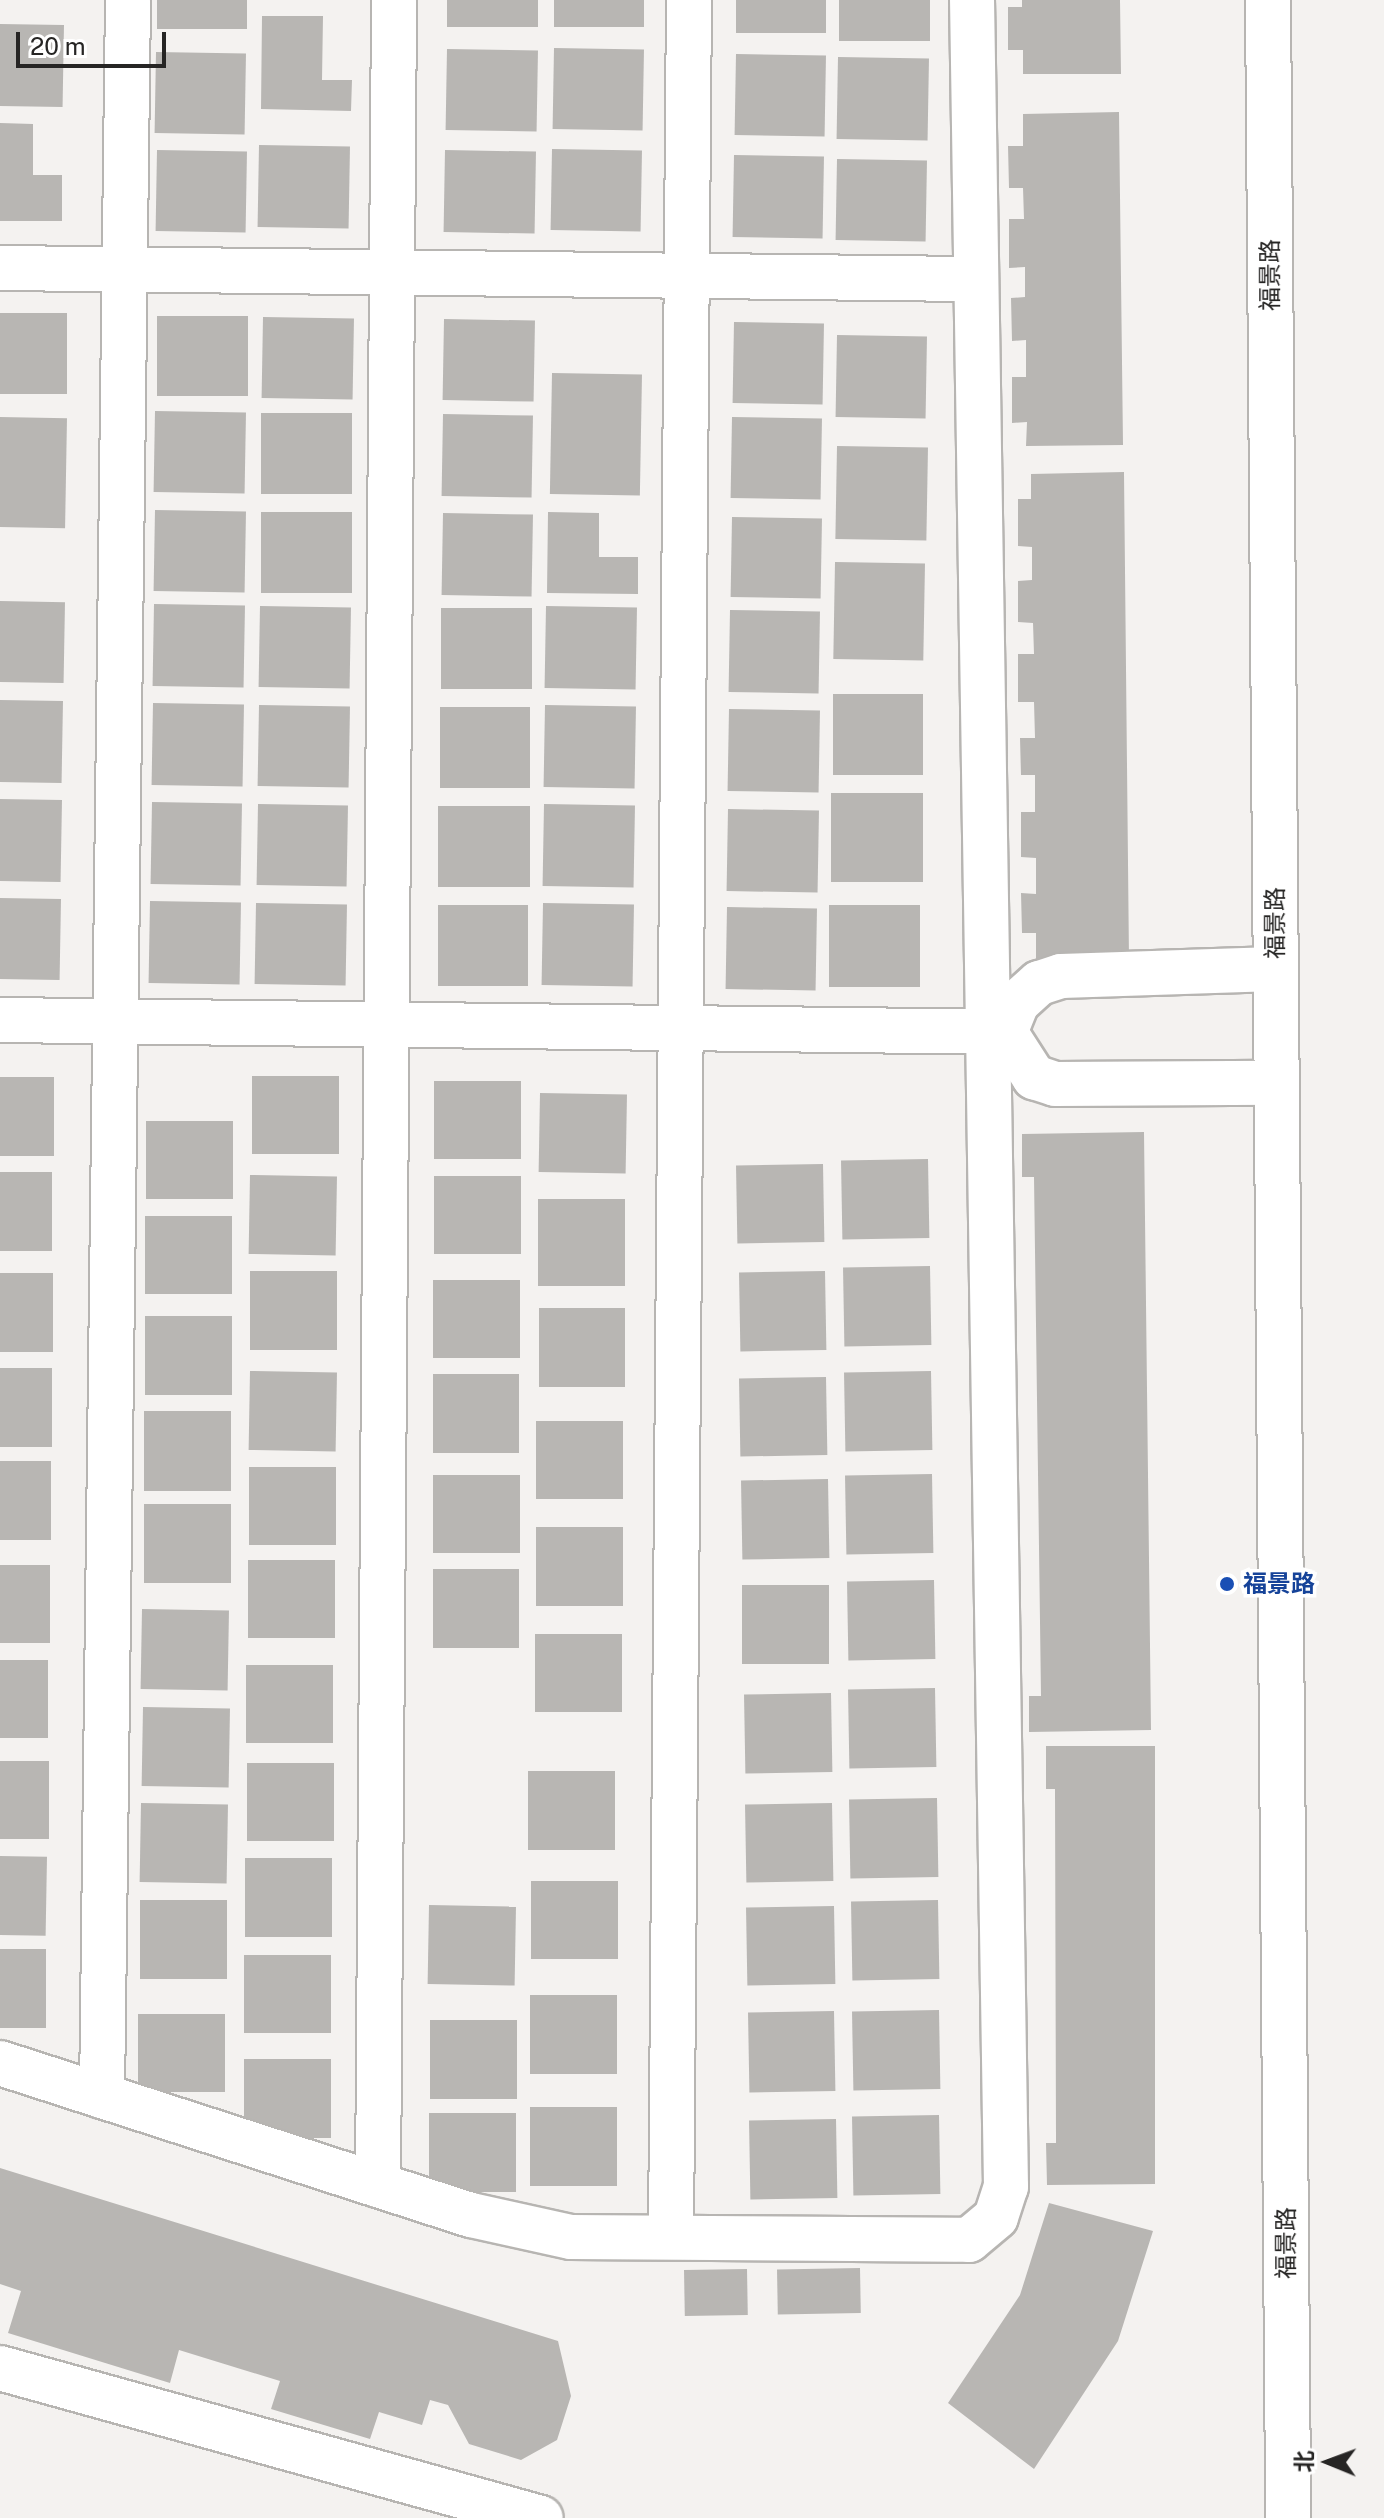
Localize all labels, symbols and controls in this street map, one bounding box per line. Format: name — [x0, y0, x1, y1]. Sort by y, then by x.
scale bar — [20, 16, 170, 66]
text: 20 m — [30, 32, 86, 60]
street label: 福景路 — [1256, 239, 1284, 311]
street label: 福景路 — [1261, 887, 1289, 959]
place label: 福景路 — [1243, 1570, 1315, 1598]
marker: 福景路 — [1218, 1575, 1236, 1593]
street label: 福景路 — [1272, 2207, 1300, 2279]
north arrow — [1288, 2422, 1368, 2502]
text: 北 — [1291, 2450, 1317, 2473]

